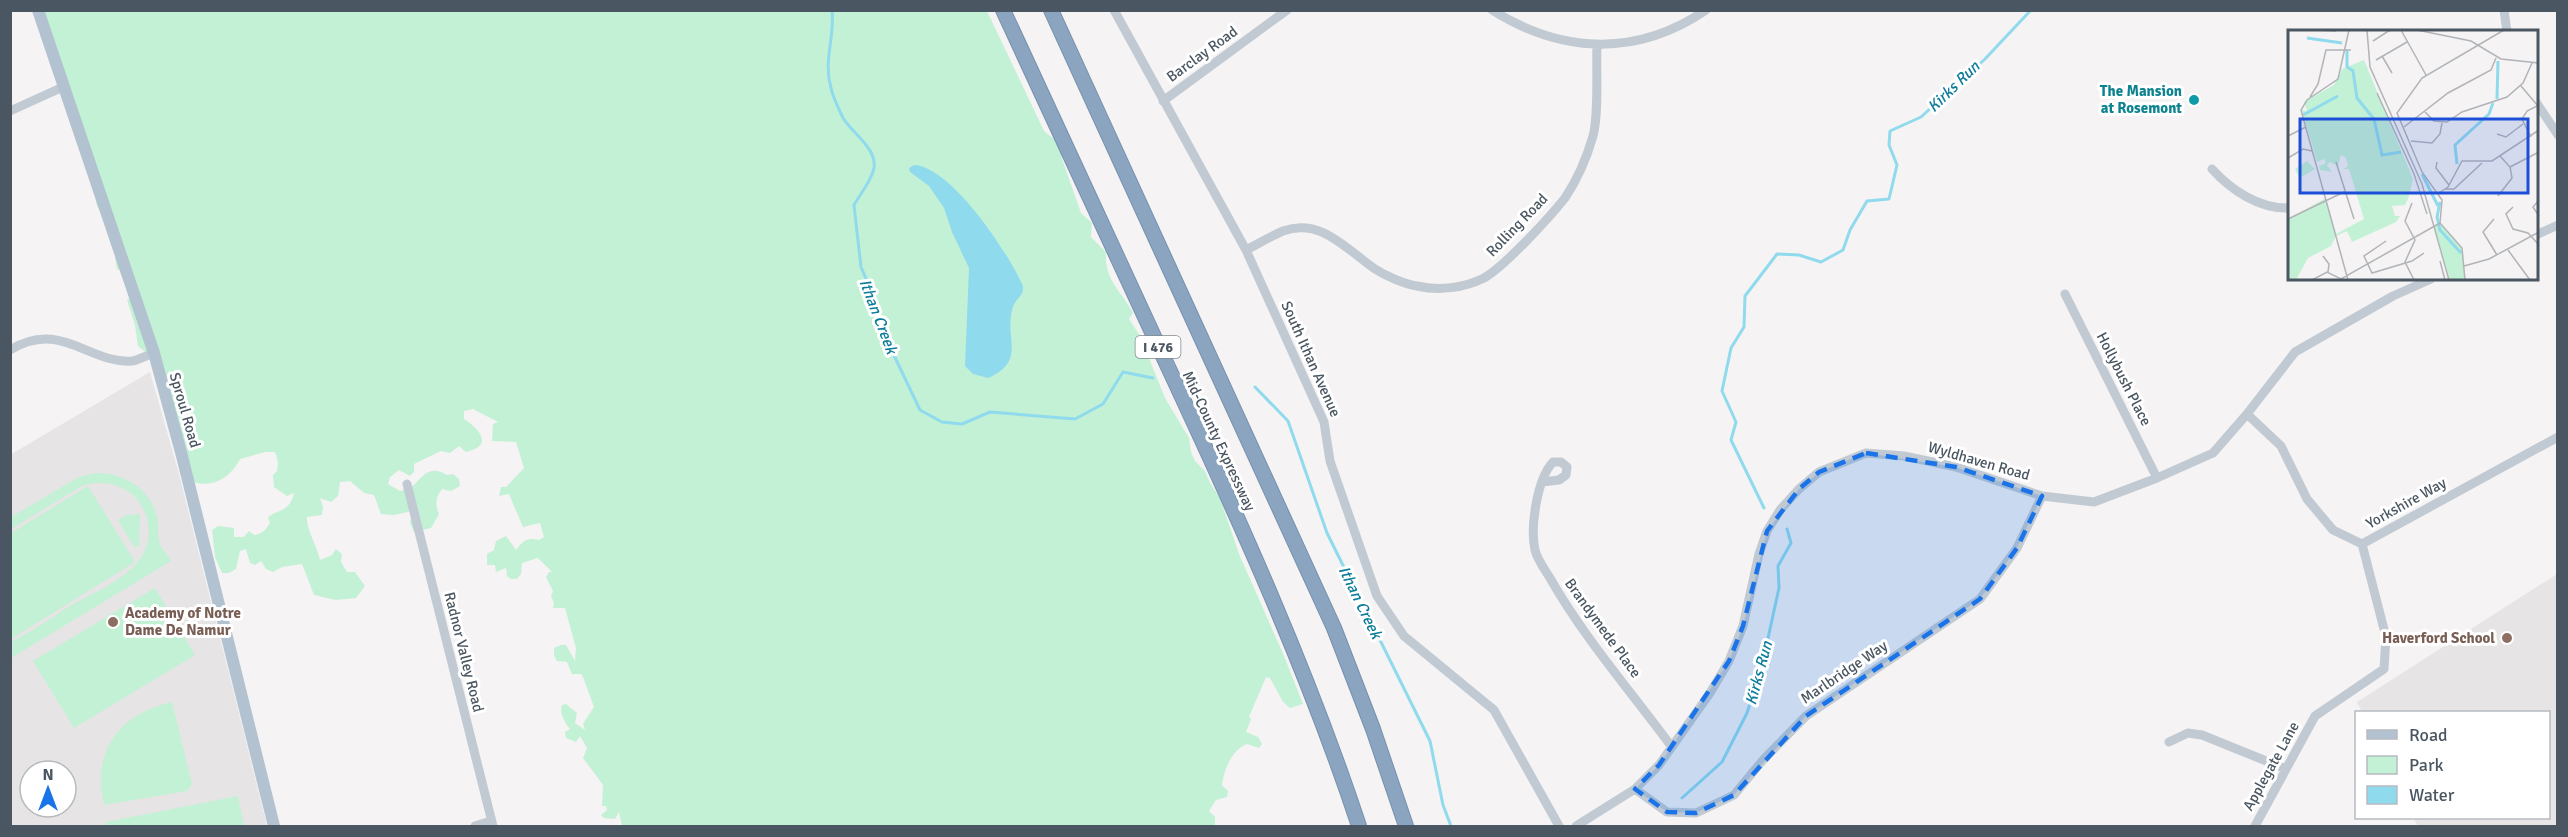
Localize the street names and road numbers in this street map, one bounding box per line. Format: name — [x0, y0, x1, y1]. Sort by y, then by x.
street label: Barclay Road — [1163, 22, 1241, 86]
street label: Rolling Road — [1482, 190, 1552, 260]
street label: South Ithan Avenue — [1277, 298, 1345, 420]
street label: Hollybush Place — [2093, 329, 2155, 429]
road number: I 476 — [1136, 336, 1180, 358]
street label: Mid-County Expressway — [1179, 368, 1259, 514]
street label: Sproul Road — [166, 370, 204, 450]
street label: Wyldhaven Road — [1926, 438, 2032, 484]
street label: Yorkshire Way — [2363, 474, 2449, 532]
street label: Brandymede Place — [1561, 575, 1645, 681]
street label: Radnor Valley Road — [440, 590, 488, 714]
street label: Marlbridge Way — [1797, 636, 1891, 708]
street label: Applegate Lane — [2239, 718, 2303, 814]

